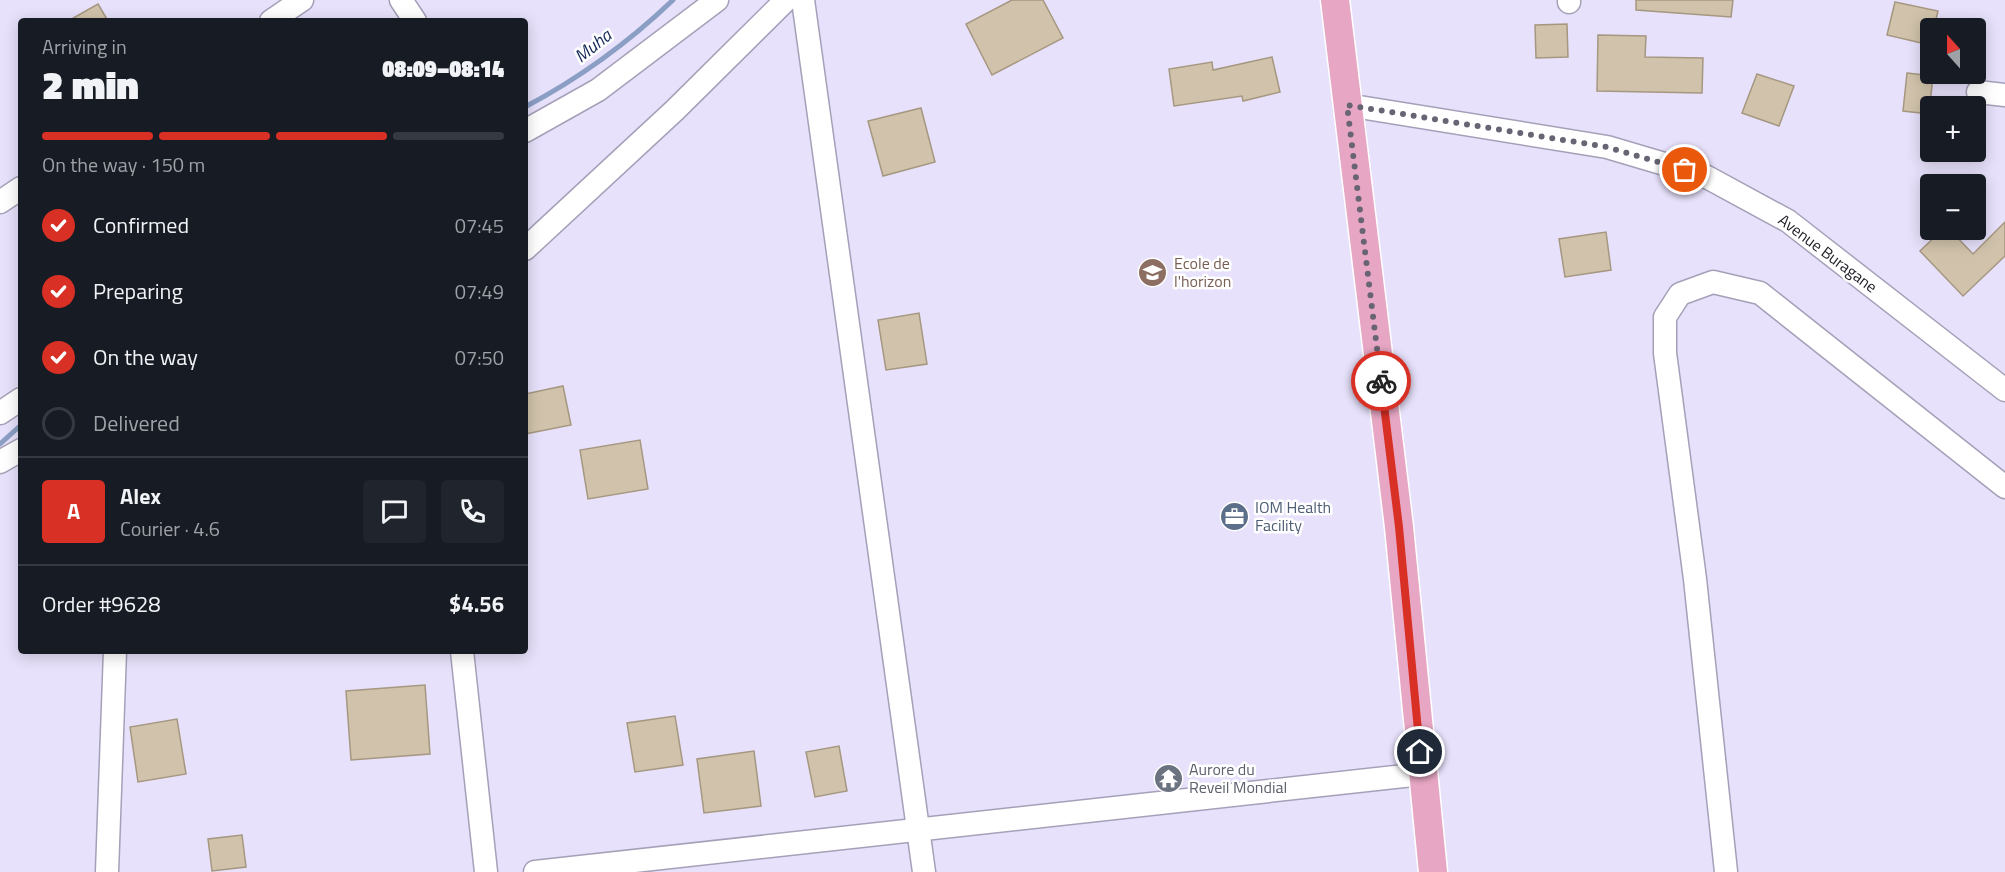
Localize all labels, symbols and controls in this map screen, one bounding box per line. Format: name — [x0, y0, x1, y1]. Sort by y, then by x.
north arrow — [1920, 18, 1986, 84]
map controls — [1920, 18, 1986, 240]
water label: Muha — [568, 22, 618, 69]
text: Arriving in — [42, 31, 127, 62]
text: 08:09–08:14 — [382, 52, 504, 86]
text: 2 min — [42, 55, 139, 114]
button: + — [1920, 96, 1986, 162]
pin — [1659, 144, 1710, 195]
text: On the way · 150 m — [42, 149, 205, 180]
icon: bag — [1668, 153, 1701, 186]
button: − — [1920, 174, 1986, 240]
text: Confirmed — [93, 208, 189, 242]
street label: Avenue Buragane — [1774, 208, 1882, 298]
icon: check — [42, 209, 75, 242]
text: 07:45 — [455, 210, 504, 241]
place label: Ecole de l'horizon — [1174, 251, 1231, 293]
school or university icon: Ecole de l'horizon — [1137, 256, 1169, 288]
text: Preparing — [93, 274, 183, 308]
icon: check — [42, 275, 75, 308]
text: 07:49 — [455, 276, 504, 307]
text: On the way — [93, 340, 198, 374]
icon: check — [42, 341, 75, 374]
text: 07:50 — [455, 342, 504, 373]
courier — [1351, 351, 1411, 411]
icon: bike — [1365, 365, 1398, 398]
text: Delivered — [93, 406, 180, 440]
text: Alex — [120, 479, 161, 513]
button: chat — [363, 480, 426, 543]
button: phone — [441, 480, 504, 543]
text: A — [67, 494, 80, 528]
place label: IOM Health Facility — [1255, 495, 1331, 537]
office icon: IOM Health Facility — [1218, 500, 1250, 532]
text: Courier · 4.6 — [120, 513, 220, 544]
text: Order #9628 — [42, 587, 161, 621]
text: $4.56 — [449, 587, 504, 621]
pin — [1394, 726, 1445, 777]
icon: home — [1403, 735, 1436, 768]
place label: Aurore du Reveil Mondial — [1189, 757, 1287, 799]
temple icon: Aurore du Reveil Mondial — [1152, 762, 1184, 794]

